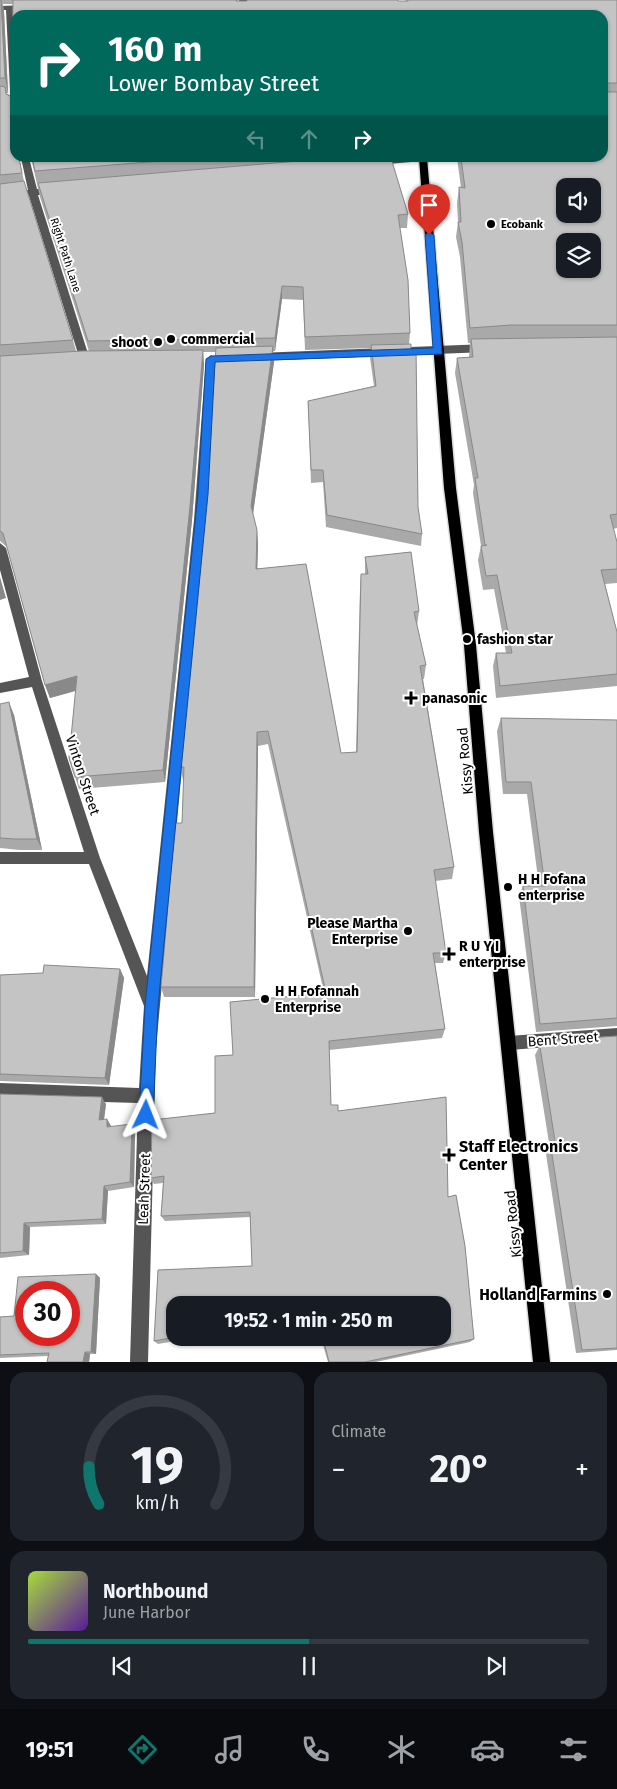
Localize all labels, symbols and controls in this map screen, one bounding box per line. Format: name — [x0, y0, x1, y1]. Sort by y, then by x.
text: 160 m — [108, 28, 202, 70]
icon: right — [25, 30, 90, 95]
text: Lower Bombay Street — [108, 70, 319, 97]
icon: left — [242, 125, 270, 153]
icon: ahead — [295, 125, 323, 153]
icon: right — [348, 125, 376, 153]
map controls — [556, 178, 601, 278]
button: sound — [556, 178, 601, 223]
pin — [408, 184, 450, 235]
icon: arrive — [415, 191, 443, 219]
street label: Right Path Lane — [47, 216, 84, 294]
marker: Ecobank — [485, 218, 497, 230]
place label: Ecobank — [501, 218, 544, 231]
button: layers — [556, 233, 601, 278]
place label: commercial — [181, 331, 255, 348]
marker: commercial — [165, 333, 177, 345]
place label: shoot — [111, 334, 149, 351]
marker: shoot — [152, 336, 164, 348]
place label: fashion star — [477, 631, 553, 648]
marker: fashion star — [461, 633, 473, 645]
place label: panasonic — [422, 690, 487, 707]
marker: panasonic — [404, 691, 418, 705]
street label: Kissy Road — [454, 726, 477, 795]
street label: Vinton Street — [62, 733, 104, 818]
place label: H H Fofana enterprise — [518, 871, 586, 904]
marker: H H Fofana enterprise — [502, 881, 514, 893]
place label: Please Martha Enterprise — [307, 915, 398, 948]
marker: Please Martha Enterprise — [402, 925, 414, 937]
place label: R U Y I enterprise — [459, 938, 526, 971]
marker: R U Y I enterprise — [443, 948, 455, 960]
place label: H H Fofannah Enterprise — [275, 983, 359, 1016]
marker: H H Fofannah Enterprise — [259, 993, 271, 1005]
street label: Bent Street — [527, 1028, 600, 1050]
position arrow — [119, 1088, 171, 1140]
place label: Staff Electronics Center — [459, 1137, 578, 1174]
marker: Staff Electronics Center — [443, 1149, 455, 1161]
street label: Leah Street — [135, 1152, 154, 1225]
street label: Kissy Road — [502, 1189, 525, 1259]
speed limit sign: 30 — [15, 1281, 80, 1346]
place label: Holland Farmins — [479, 1285, 597, 1304]
marker: Holland Farmins — [601, 1288, 613, 1300]
text: 19:52 · 1 min · 250 m — [224, 1309, 393, 1332]
text: Climate — [332, 1422, 386, 1441]
text: 19 — [130, 1434, 183, 1497]
text: 20° — [429, 1446, 491, 1492]
text: − — [332, 1453, 346, 1486]
text: + — [575, 1453, 589, 1486]
text: km/h — [135, 1492, 179, 1514]
text: Northbound — [103, 1580, 208, 1603]
text: June Harbor — [103, 1603, 190, 1622]
icon: previous — [108, 1652, 136, 1680]
icon: pause — [295, 1652, 323, 1680]
icon: next — [482, 1652, 510, 1680]
icon: directions — [125, 1732, 160, 1767]
icon: music — [212, 1732, 247, 1767]
icon: phone — [298, 1732, 333, 1767]
icon: climate — [384, 1732, 419, 1767]
icon: car — [470, 1732, 505, 1767]
icon: filters — [556, 1732, 591, 1767]
text: 19:51 — [26, 1736, 74, 1763]

